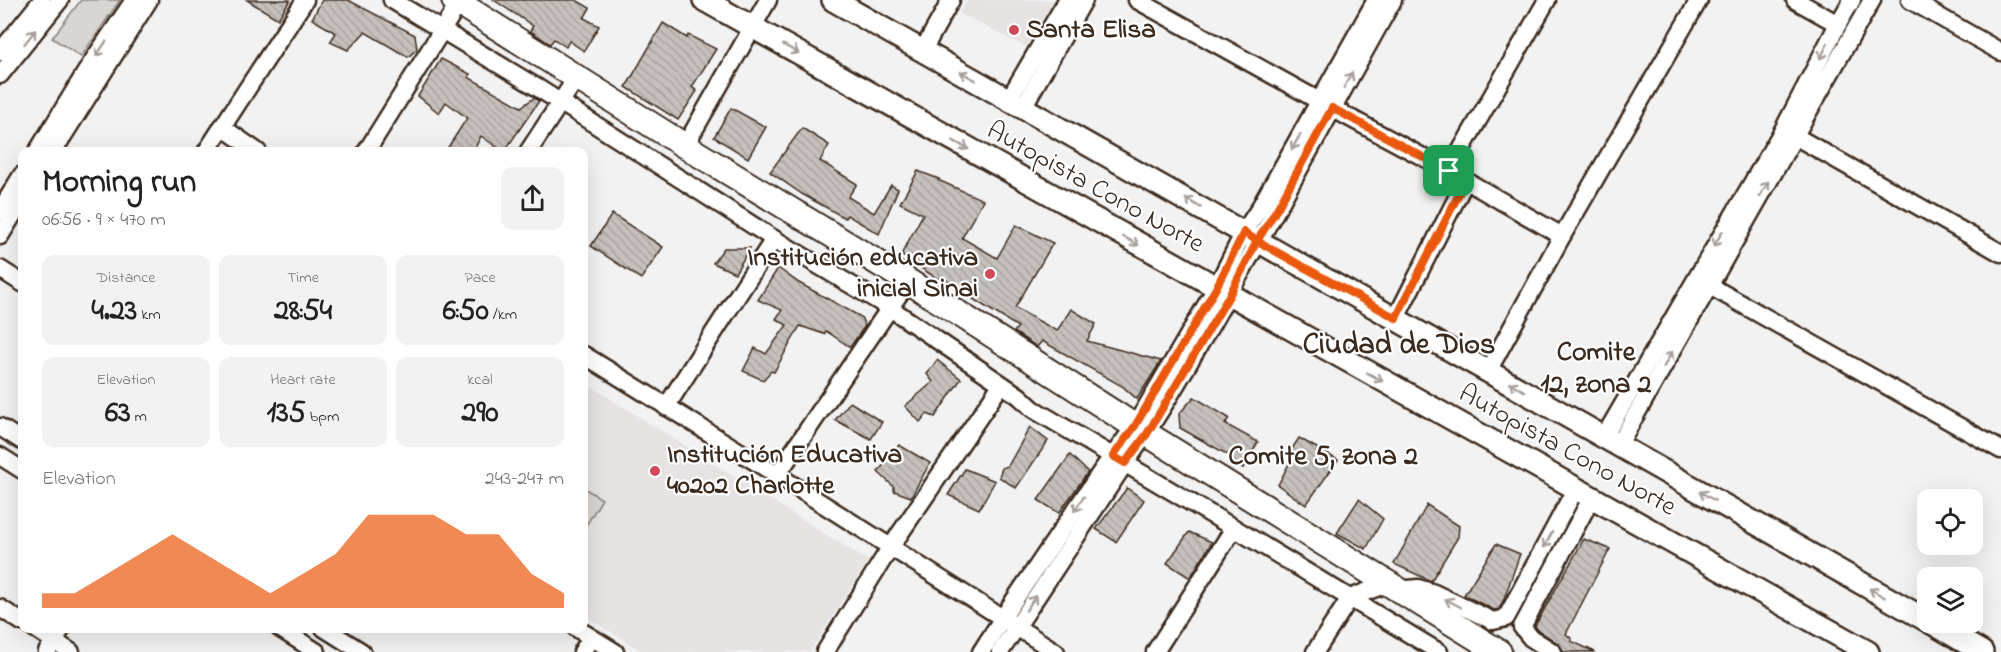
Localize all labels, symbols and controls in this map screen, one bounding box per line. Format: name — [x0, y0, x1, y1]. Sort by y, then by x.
place label: Santa Elisa — [1026, 11, 1156, 50]
marker: Santa Elisa — [1007, 23, 1021, 37]
one-way arrow — [23, 29, 36, 45]
one-way arrow — [95, 40, 107, 56]
one-way arrow — [1818, 42, 1830, 59]
one-way arrow — [783, 44, 800, 56]
one-way arrow — [960, 70, 978, 81]
one-way arrow — [1342, 72, 1354, 89]
street label: Autopista Cono Norte — [979, 112, 1212, 265]
one-way arrow — [1289, 133, 1301, 150]
one-way arrow — [952, 139, 969, 151]
pin — [1423, 145, 1474, 196]
icon: arrive — [1432, 154, 1465, 187]
text: Morning run — [42, 159, 196, 207]
button: share — [501, 167, 564, 230]
one-way arrow — [1758, 181, 1770, 198]
one-way arrow — [1185, 197, 1202, 209]
text: 06:56 · 9 × 470 m — [42, 206, 166, 235]
one-way arrow — [1711, 230, 1723, 247]
one-way arrow — [1122, 235, 1139, 247]
place label: Institución educativa inicial Sinai — [747, 239, 978, 309]
text: Distance — [97, 266, 155, 290]
text: Time — [287, 266, 319, 290]
text: Pace — [464, 266, 496, 290]
marker: Institución educativa inicial Sinai — [983, 267, 997, 281]
text: 4.23 — [91, 290, 137, 334]
text: 28:54 — [274, 290, 332, 334]
text: 6:50 — [443, 290, 489, 334]
text: km — [137, 303, 161, 327]
text: /km — [489, 303, 517, 327]
district label: Ciudad de Dios — [1303, 324, 1495, 368]
district label: Comite 12, zona 2 — [1541, 333, 1651, 406]
one-way arrow — [1662, 351, 1674, 368]
text: Elevation — [97, 368, 155, 392]
text: Heart rate — [270, 368, 336, 392]
text: kcal — [467, 368, 493, 392]
one-way arrow — [1366, 371, 1383, 383]
street label: Autopista Cono Norte — [1451, 375, 1684, 528]
one-way arrow — [1508, 381, 1526, 392]
text: 63 — [105, 392, 131, 436]
text: 135 — [267, 392, 306, 436]
text: 290 — [462, 392, 498, 436]
text: m — [131, 405, 147, 429]
text: bpm — [306, 405, 339, 429]
place label: Institución Educativa 40202 Charlotte — [667, 436, 902, 506]
district label: Comite 5, zona 2 — [1228, 437, 1418, 478]
marker: Institución Educativa 40202 Charlotte — [648, 464, 662, 478]
text: Elevation — [42, 465, 116, 494]
text: 243–247 m — [485, 465, 564, 494]
map controls — [1917, 489, 1983, 633]
button: locate — [1917, 489, 1983, 555]
one-way arrow — [1699, 490, 1716, 502]
one-way arrow — [1073, 496, 1086, 513]
one-way arrow — [1542, 530, 1553, 548]
button: layers — [1917, 567, 1983, 633]
one-way arrow — [1868, 586, 1885, 598]
one-way arrow — [1025, 595, 1037, 612]
one-way arrow — [1444, 597, 1462, 608]

